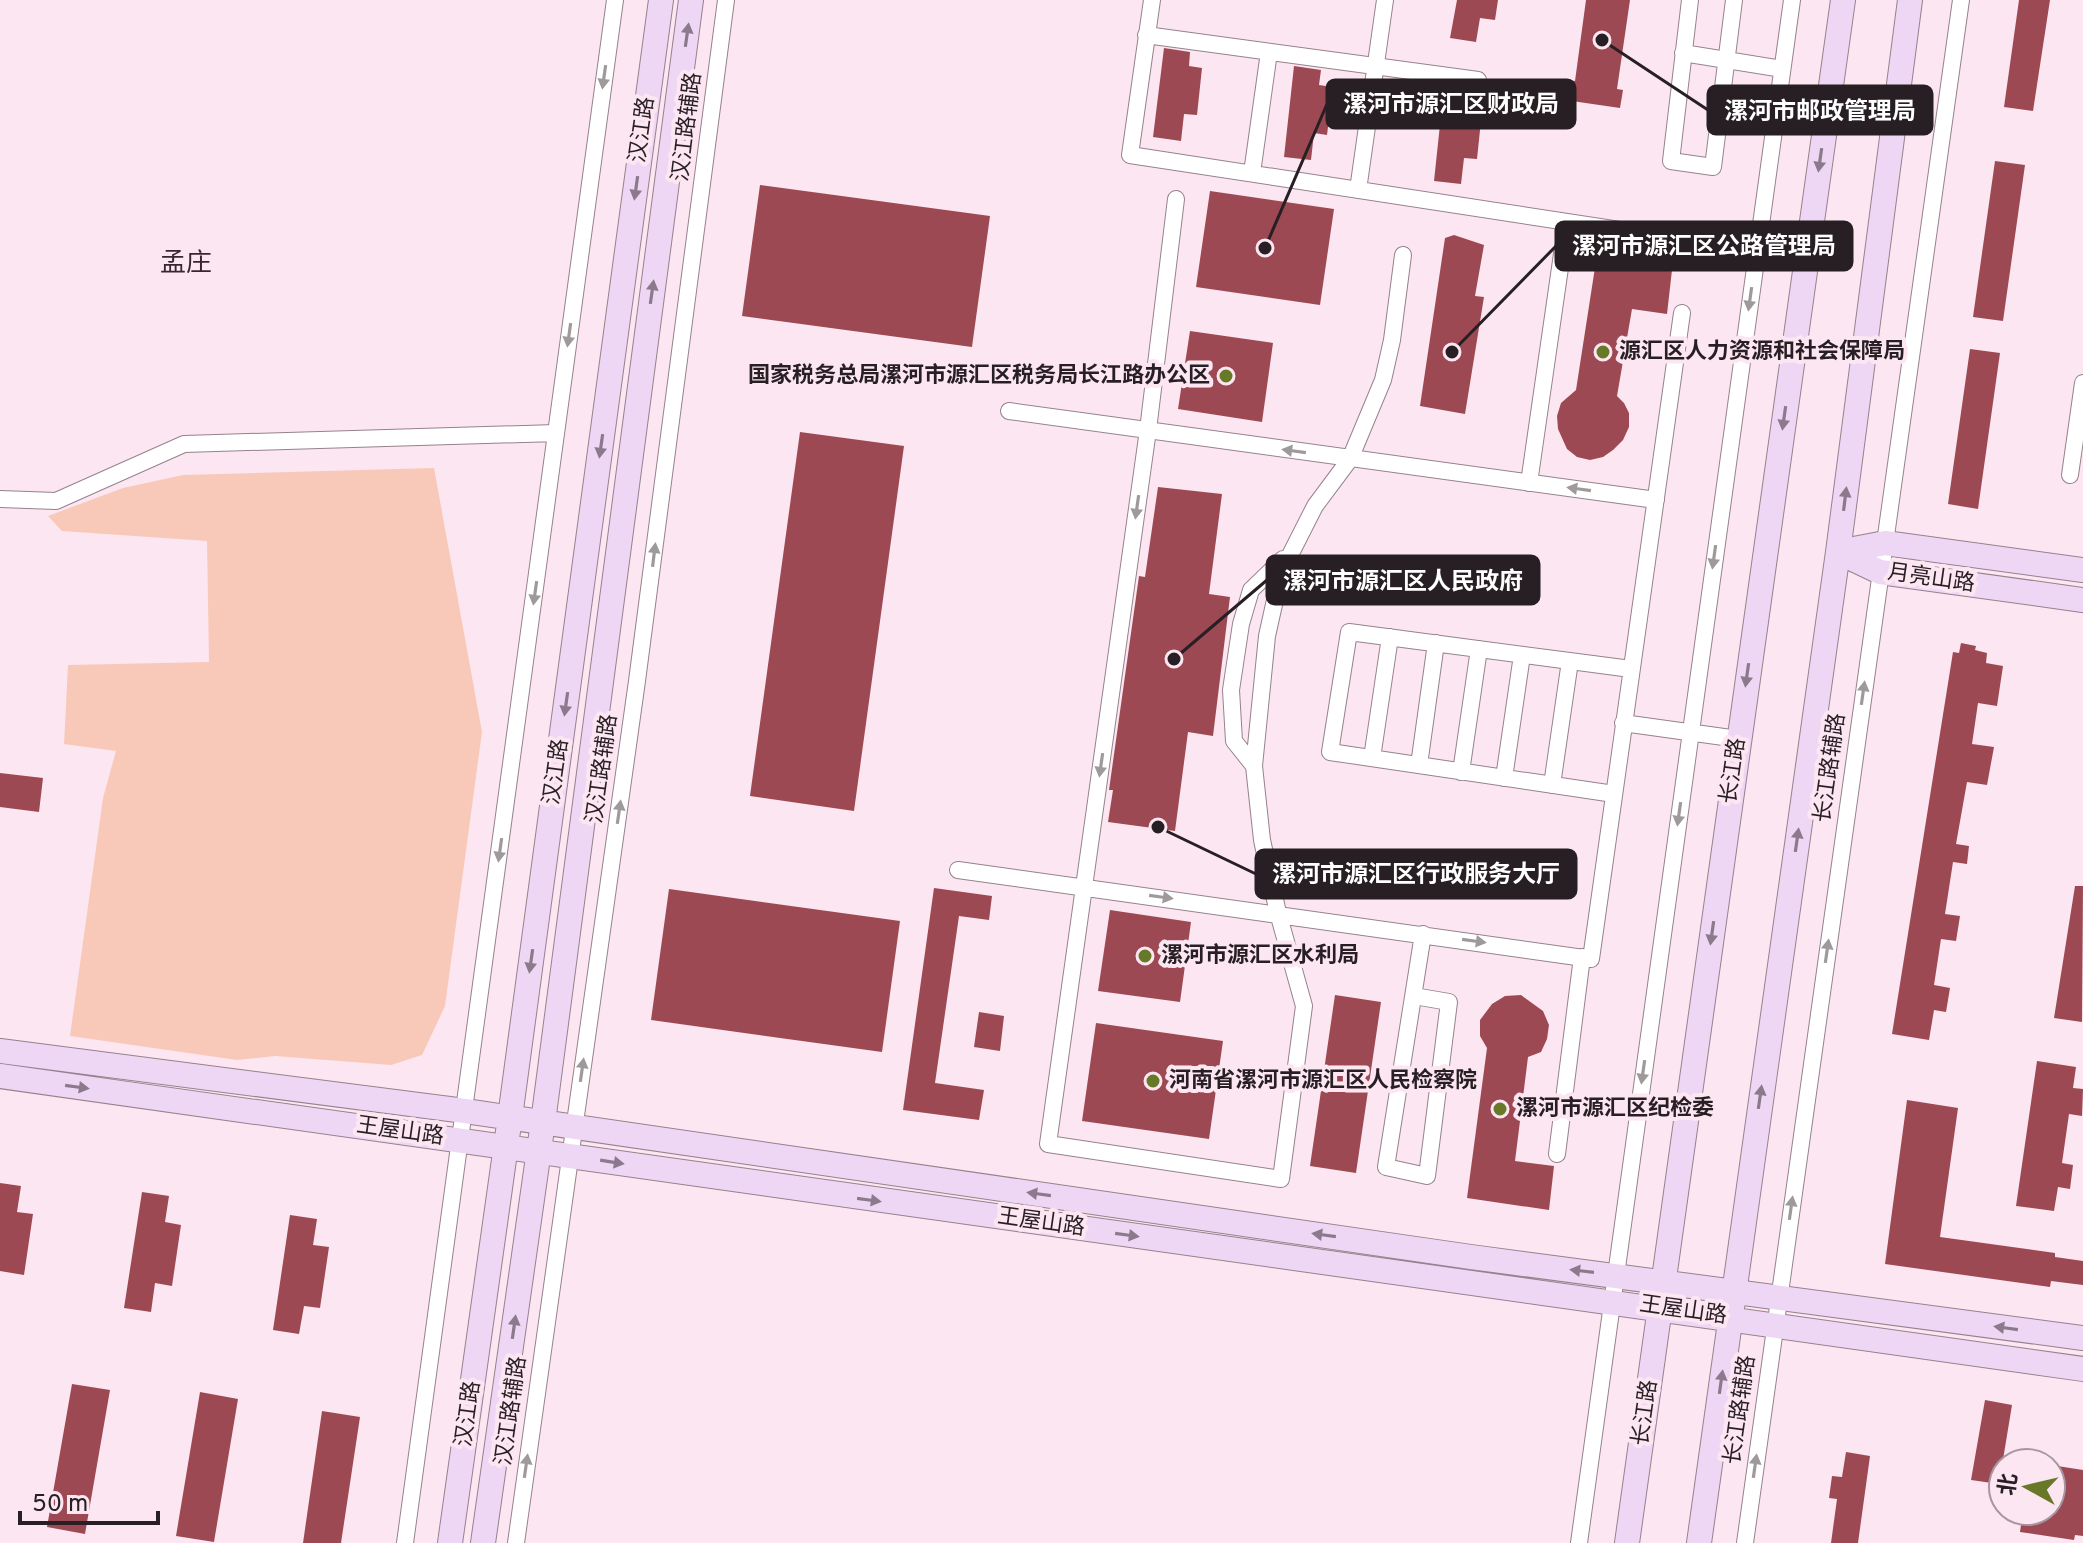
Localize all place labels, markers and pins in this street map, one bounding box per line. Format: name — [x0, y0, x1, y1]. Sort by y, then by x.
callout: 漯河市源汇区财政局 — [1327, 80, 1575, 128]
callout: 漯河市邮政管理局 — [1708, 86, 1932, 134]
callout: 漯河市源汇区公路管理局 — [1556, 222, 1852, 270]
place label: 源汇区人力资源和社会保障局 — [1619, 339, 1905, 366]
marker: 源汇区人力资源和社会保障局 — [1594, 343, 1612, 361]
place label: 国家税务总局漯河市源汇区税务局长江路办公区 — [748, 363, 1210, 390]
marker: 国家税务总局漯河市源汇区税务局长江路办公区 — [1217, 367, 1235, 385]
callout: 漯河市源汇区人民政府 — [1267, 556, 1539, 604]
callout: 漯河市源汇区行政服务大厅 — [1256, 850, 1576, 898]
place label: 漯河市源汇区水利局 — [1161, 943, 1359, 970]
marker: 漯河市源汇区水利局 — [1136, 947, 1154, 965]
place label: 河南省漯河市源汇区人民检察院 — [1169, 1068, 1477, 1095]
marker: 河南省漯河市源汇区人民检察院 — [1144, 1072, 1162, 1090]
place label: 漯河市源汇区纪检委 — [1516, 1096, 1714, 1123]
marker: 漯河市源汇区纪检委 — [1491, 1100, 1509, 1118]

